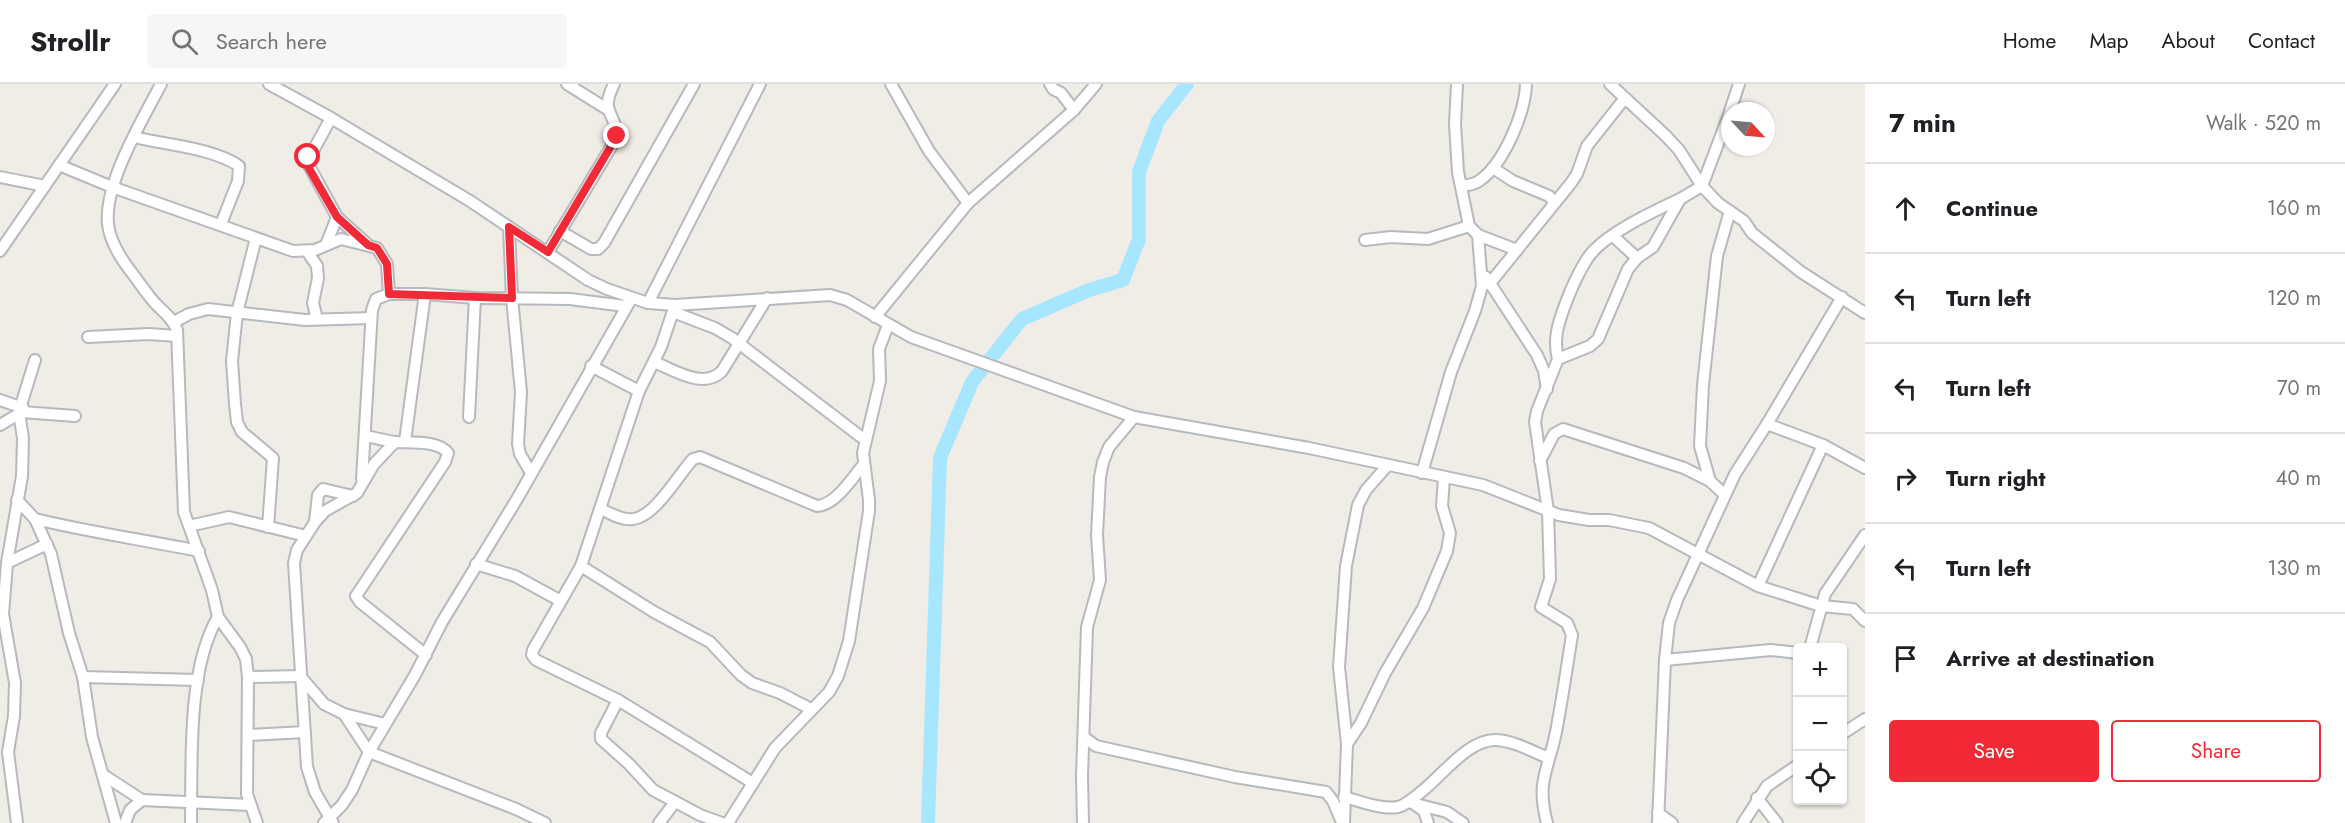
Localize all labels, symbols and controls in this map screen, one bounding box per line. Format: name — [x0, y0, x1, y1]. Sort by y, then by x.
search box — [147, 14, 567, 68]
text: Strollr — [30, 21, 111, 62]
icon: search — [168, 25, 201, 58]
text: Search here — [216, 25, 327, 57]
text: Home — [2003, 26, 2056, 56]
text: Map — [2089, 26, 2129, 56]
text: About — [2162, 26, 2215, 56]
text: Contact — [2248, 26, 2315, 56]
north arrow — [1721, 102, 1775, 156]
text: 7 min — [1889, 104, 1956, 142]
text: Walk · 520 m — [2206, 109, 2321, 138]
route end — [603, 122, 629, 148]
route start — [294, 143, 320, 169]
icon: ahead — [1889, 192, 1922, 225]
text: Continue — [1946, 192, 2038, 224]
text: 160 m — [2267, 194, 2321, 223]
icon: left — [1889, 282, 1922, 315]
text: Turn left — [1946, 282, 2031, 314]
text: 120 m — [2267, 284, 2321, 313]
icon: left — [1889, 372, 1922, 405]
text: Turn left — [1946, 372, 2031, 404]
text: 70 m — [2277, 374, 2321, 403]
icon: right — [1889, 462, 1922, 495]
text: Turn right — [1946, 462, 2046, 494]
text: 40 m — [2276, 464, 2321, 493]
icon: left — [1889, 552, 1922, 585]
text: Turn left — [1946, 552, 2031, 584]
text: 130 m — [2267, 554, 2321, 583]
icon: arrive — [1889, 642, 1922, 675]
text: Arrive at destination — [1946, 642, 2155, 674]
map controls — [1793, 643, 1847, 805]
button: + — [1793, 643, 1847, 697]
button: − — [1793, 697, 1847, 751]
button: Save — [1889, 720, 2099, 782]
button: Share — [2111, 720, 2321, 782]
button: locate — [1793, 751, 1847, 805]

